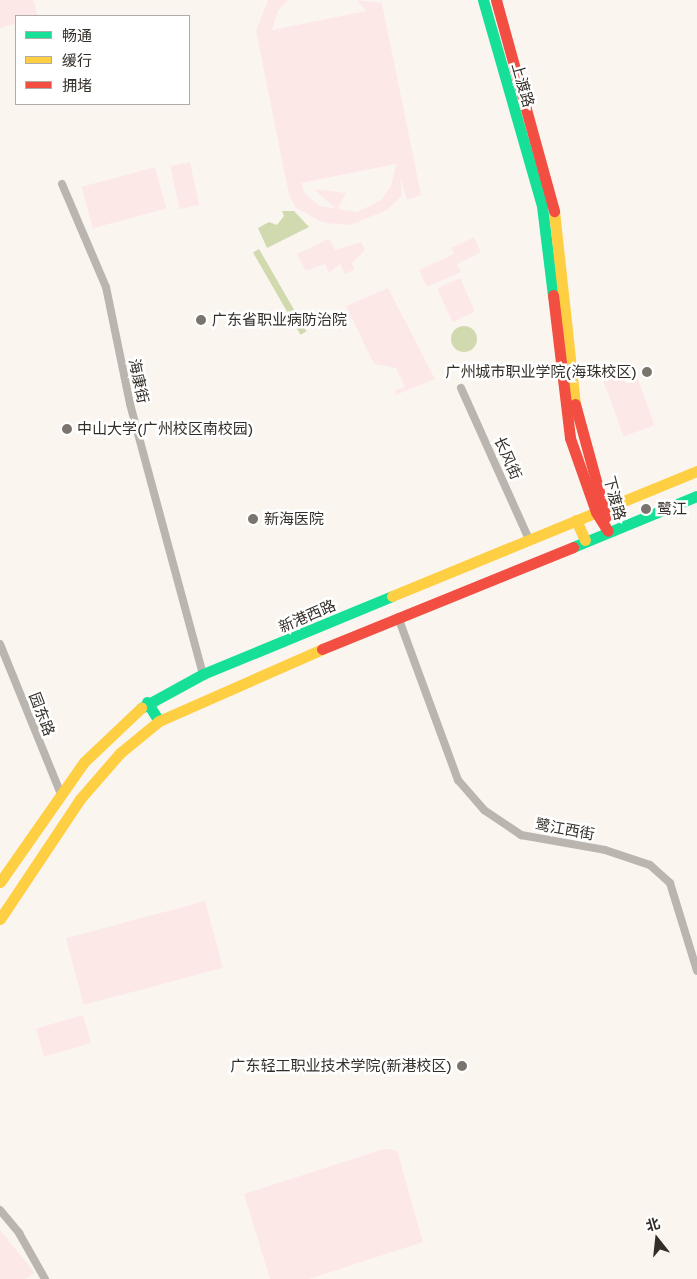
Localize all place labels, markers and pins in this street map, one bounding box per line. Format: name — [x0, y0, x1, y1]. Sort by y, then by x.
place label: 广东省职业病防治院 — [212, 311, 347, 329]
marker: 广东省职业病防治院 — [194, 313, 208, 327]
place label: 广州城市职业学院(海珠校区) — [446, 363, 637, 381]
marker: 广州城市职业学院(海珠校区) — [641, 366, 653, 378]
place label: 中山大学(广州校区南校园) — [77, 420, 253, 438]
marker: 中山大学(广州校区南校园) — [61, 423, 73, 435]
place label: 鹭江 — [657, 500, 687, 518]
marker: 鹭江 — [639, 502, 653, 516]
place label: 新海医院 — [264, 510, 324, 528]
marker: 新海医院 — [246, 512, 260, 526]
place label: 广东轻工职业技术学院(新港校区) — [231, 1057, 452, 1075]
marker: 广东轻工职业技术学院(新港校区) — [456, 1060, 468, 1072]

